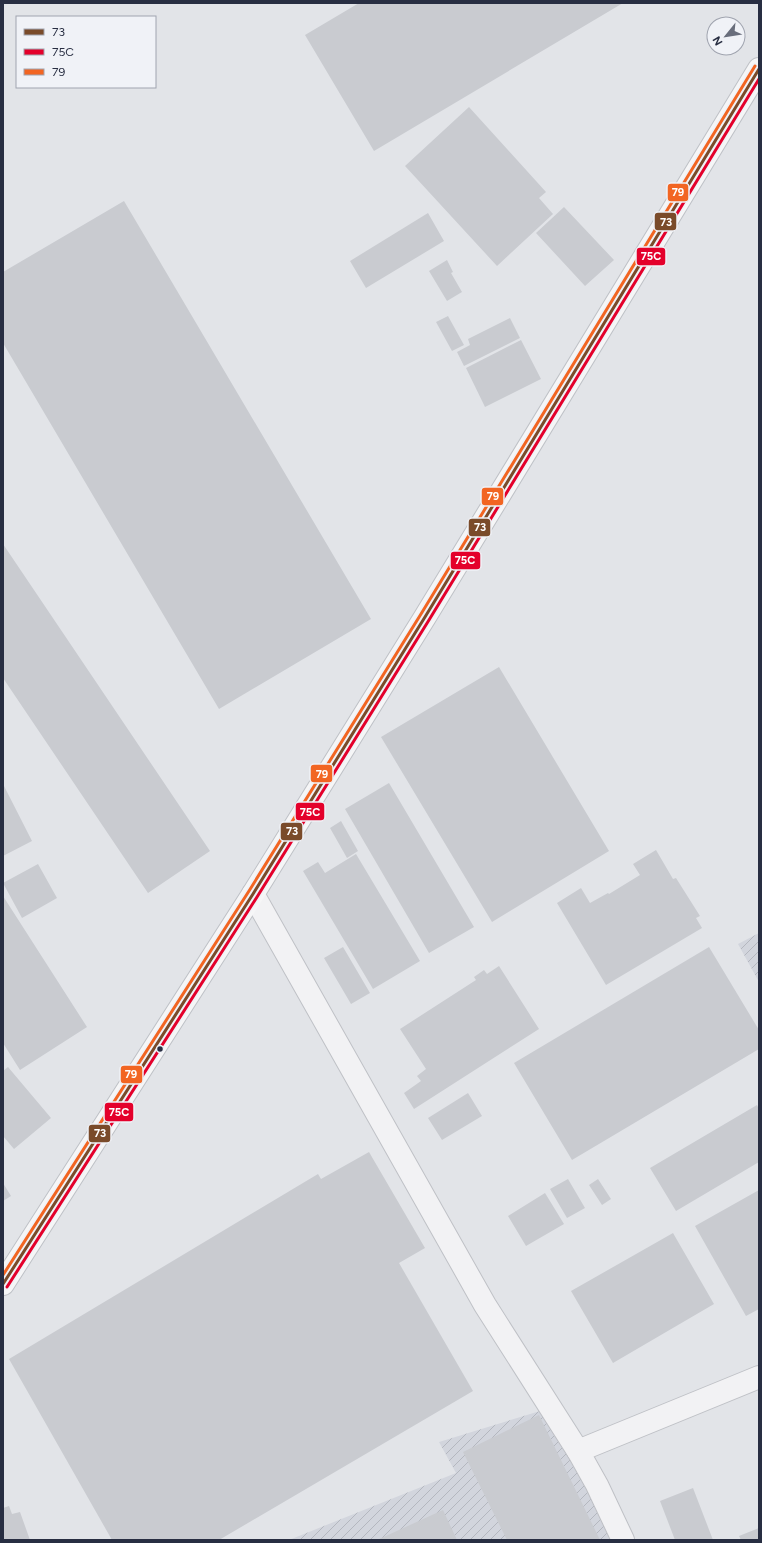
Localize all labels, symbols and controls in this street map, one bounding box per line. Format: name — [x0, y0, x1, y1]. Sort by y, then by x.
legend — [16, 16, 156, 88]
north arrow — [706, 16, 746, 56]
text: 73 — [52, 25, 65, 39]
text: N — [710, 34, 726, 48]
text: 75C — [52, 45, 74, 59]
text: 79 — [52, 65, 65, 79]
line badge: 79 — [667, 183, 689, 202]
text: 79 — [672, 186, 684, 199]
line badge: 73 — [654, 212, 677, 231]
text: 73 — [660, 216, 672, 229]
line badge: 75C — [636, 247, 666, 266]
text: 75C — [641, 250, 661, 263]
line badge: 79 — [481, 487, 504, 506]
text: 79 — [487, 490, 499, 503]
line badge: 73 — [468, 518, 491, 537]
text: 73 — [474, 521, 486, 534]
line badge: 75C — [450, 551, 481, 570]
text: 75C — [455, 554, 475, 567]
line badge: 79 — [310, 764, 333, 783]
text: 79 — [316, 768, 328, 781]
line badge: 75C — [295, 802, 325, 821]
text: 75C — [300, 806, 320, 819]
line badge: 73 — [280, 822, 303, 841]
text: 73 — [286, 825, 298, 838]
unlabelled marker — [155, 1044, 165, 1054]
line badge: 79 — [120, 1065, 143, 1084]
text: 79 — [125, 1068, 137, 1081]
line badge: 75C — [104, 1102, 134, 1122]
text: 75C — [109, 1106, 129, 1119]
line badge: 73 — [88, 1124, 111, 1143]
text: 73 — [94, 1127, 106, 1140]

